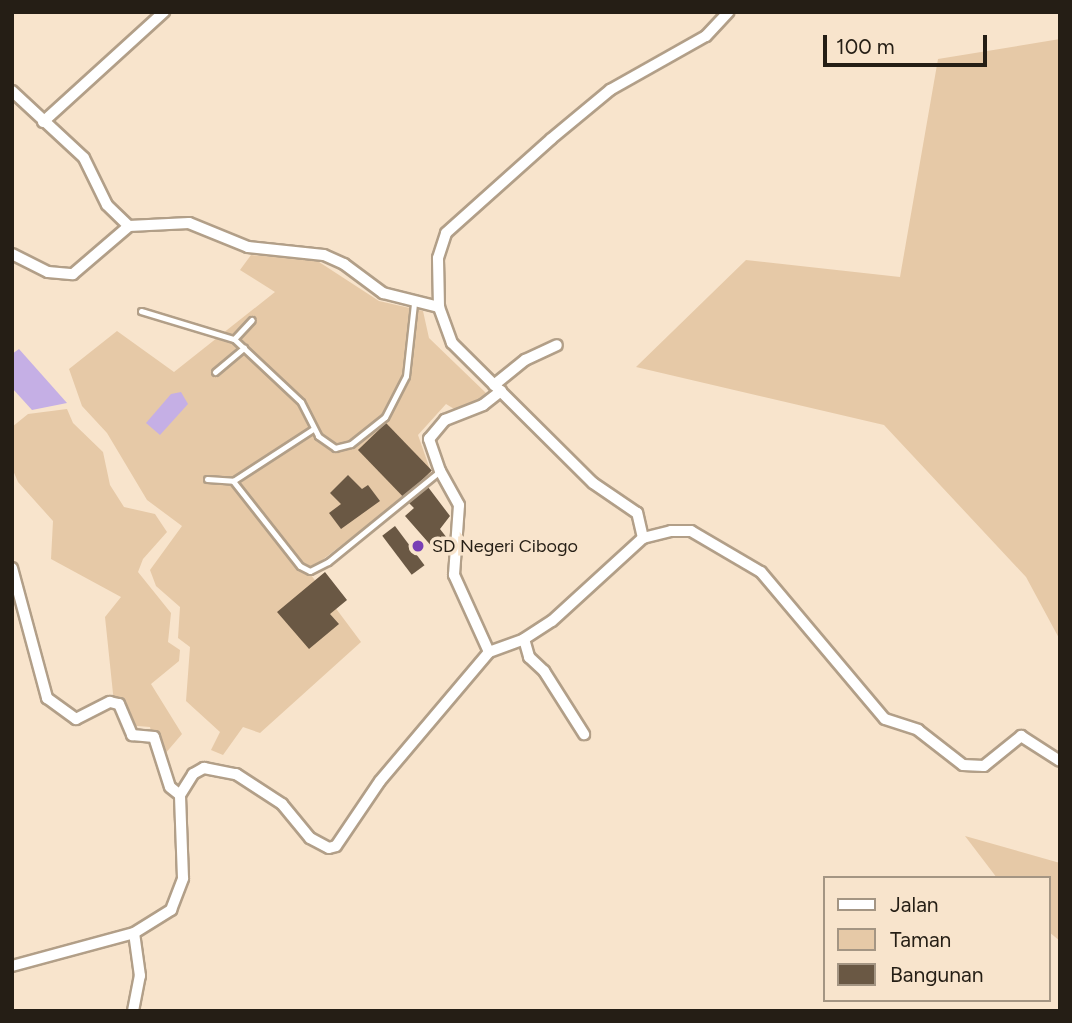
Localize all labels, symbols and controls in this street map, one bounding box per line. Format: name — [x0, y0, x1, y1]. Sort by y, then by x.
scale bar — [827, 21, 992, 65]
text: 100 m — [836, 34, 895, 59]
place label: SD Negeri Cibogo — [432, 535, 578, 557]
marker: SD Negeri Cibogo — [410, 538, 426, 554]
legend — [824, 876, 1051, 1002]
text: Jalan — [890, 892, 939, 917]
text: Taman — [890, 927, 951, 952]
text: Bangunan — [890, 962, 983, 987]

